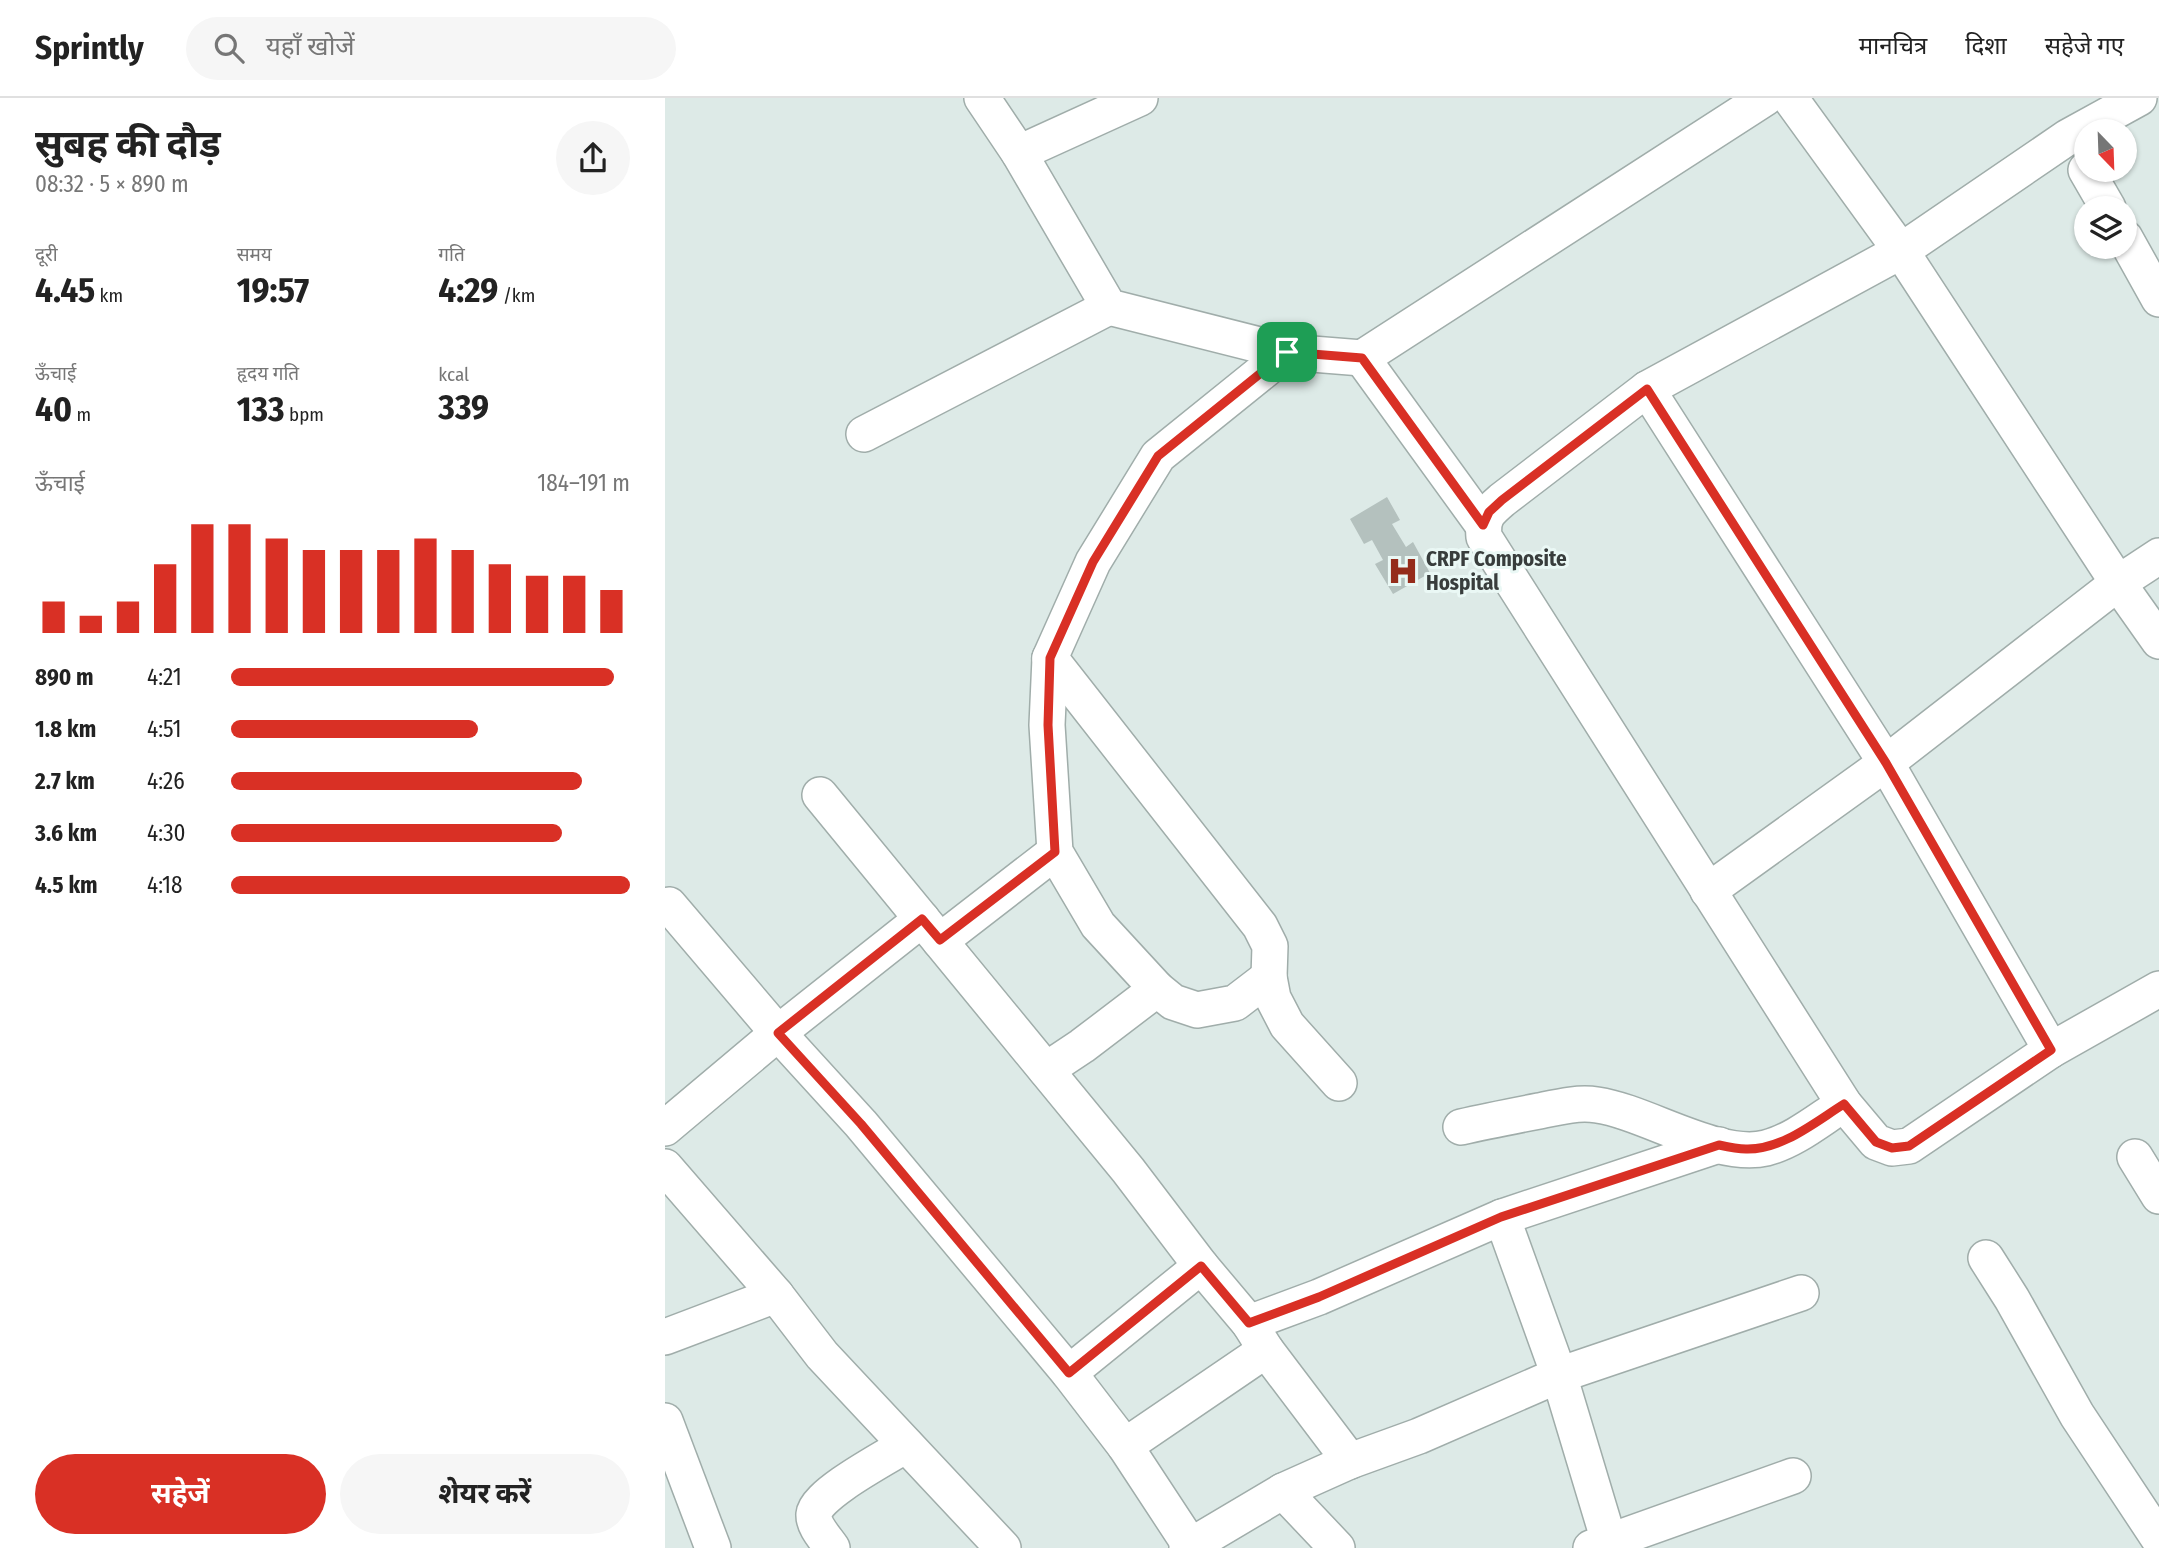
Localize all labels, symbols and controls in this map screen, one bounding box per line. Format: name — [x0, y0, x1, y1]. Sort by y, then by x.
search box — [186, 17, 676, 80]
text: Sprintly — [35, 28, 144, 68]
icon: search — [210, 29, 248, 67]
text: यहाँ खोजें — [266, 31, 355, 62]
text: मानचित्र — [1859, 32, 1927, 60]
text: दिशा — [1965, 32, 2007, 60]
text: सहेजे गए — [2045, 32, 2124, 60]
north arrow — [2074, 119, 2137, 182]
map controls — [2074, 119, 2137, 259]
text: सुबह की दौड़ — [35, 121, 221, 167]
button: share — [556, 121, 630, 195]
text: 08:32 · 5 × 890 m — [35, 170, 189, 198]
button: layers — [2074, 196, 2137, 259]
text: दूरी — [35, 243, 58, 266]
text: समय — [237, 243, 272, 266]
text: गति — [438, 243, 465, 266]
text: 4.45 — [35, 269, 95, 311]
text: 19:57 — [237, 269, 309, 311]
text: 4:29 — [438, 269, 498, 311]
text: km — [95, 284, 123, 307]
text: /km — [498, 284, 535, 307]
pin — [1257, 322, 1317, 382]
icon: arrive — [1268, 333, 1306, 371]
text: ऊँचाई — [35, 362, 76, 385]
text: हृदय गति — [237, 362, 299, 385]
text: kcal — [438, 363, 469, 386]
text: 339 — [438, 386, 489, 428]
text: 40 — [35, 388, 72, 430]
text: 133 — [237, 388, 285, 430]
text: m — [72, 403, 91, 426]
text: bpm — [285, 403, 324, 426]
text: ऊँचाई — [35, 469, 85, 497]
text: 184–191 m — [537, 469, 630, 497]
place label: CRPF Composite Hospital — [1426, 546, 1567, 596]
hospital icon: CRPF Composite Hospital — [1386, 554, 1420, 588]
text: 890 m — [35, 663, 94, 691]
text: 4:21 — [147, 663, 182, 691]
text: 1.8 km — [35, 715, 96, 743]
text: 4:51 — [147, 715, 182, 743]
text: 2.7 km — [35, 767, 95, 795]
text: 4:26 — [147, 767, 185, 795]
text: 3.6 km — [35, 819, 97, 847]
text: 4:30 — [147, 819, 186, 847]
text: 4.5 km — [35, 871, 98, 899]
text: 4:18 — [147, 871, 183, 899]
button: सहेजें — [35, 1454, 326, 1534]
button: शेयर करें — [340, 1454, 630, 1534]

